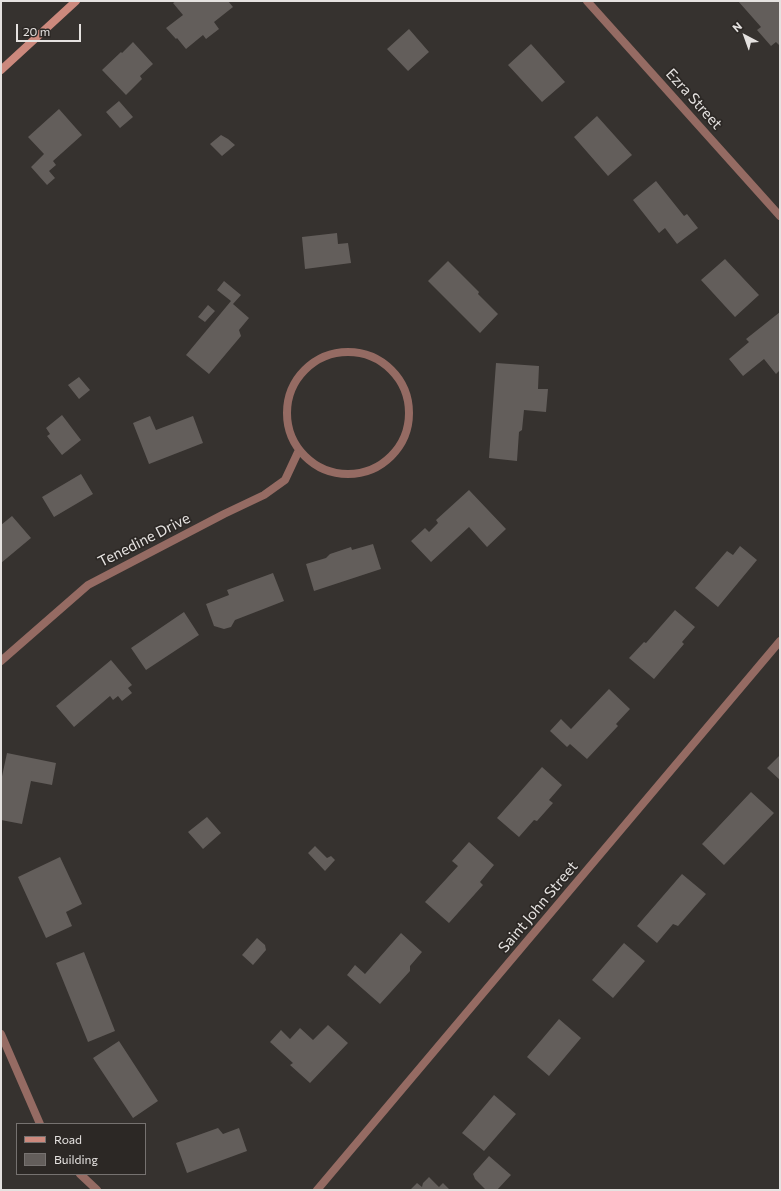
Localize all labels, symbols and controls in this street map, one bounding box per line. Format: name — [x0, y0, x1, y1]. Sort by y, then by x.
scale bar — [18, 16, 83, 42]
north arrow — [725, 16, 765, 56]
text: N — [729, 19, 744, 34]
text: 20 m — [23, 24, 50, 38]
street label: Ezra Street — [662, 65, 726, 133]
street label: Tenedine Drive — [95, 509, 193, 571]
street label: Saint John Street — [494, 858, 582, 956]
legend — [16, 1123, 146, 1175]
text: Road — [54, 1132, 82, 1146]
text: Building — [54, 1152, 98, 1166]

